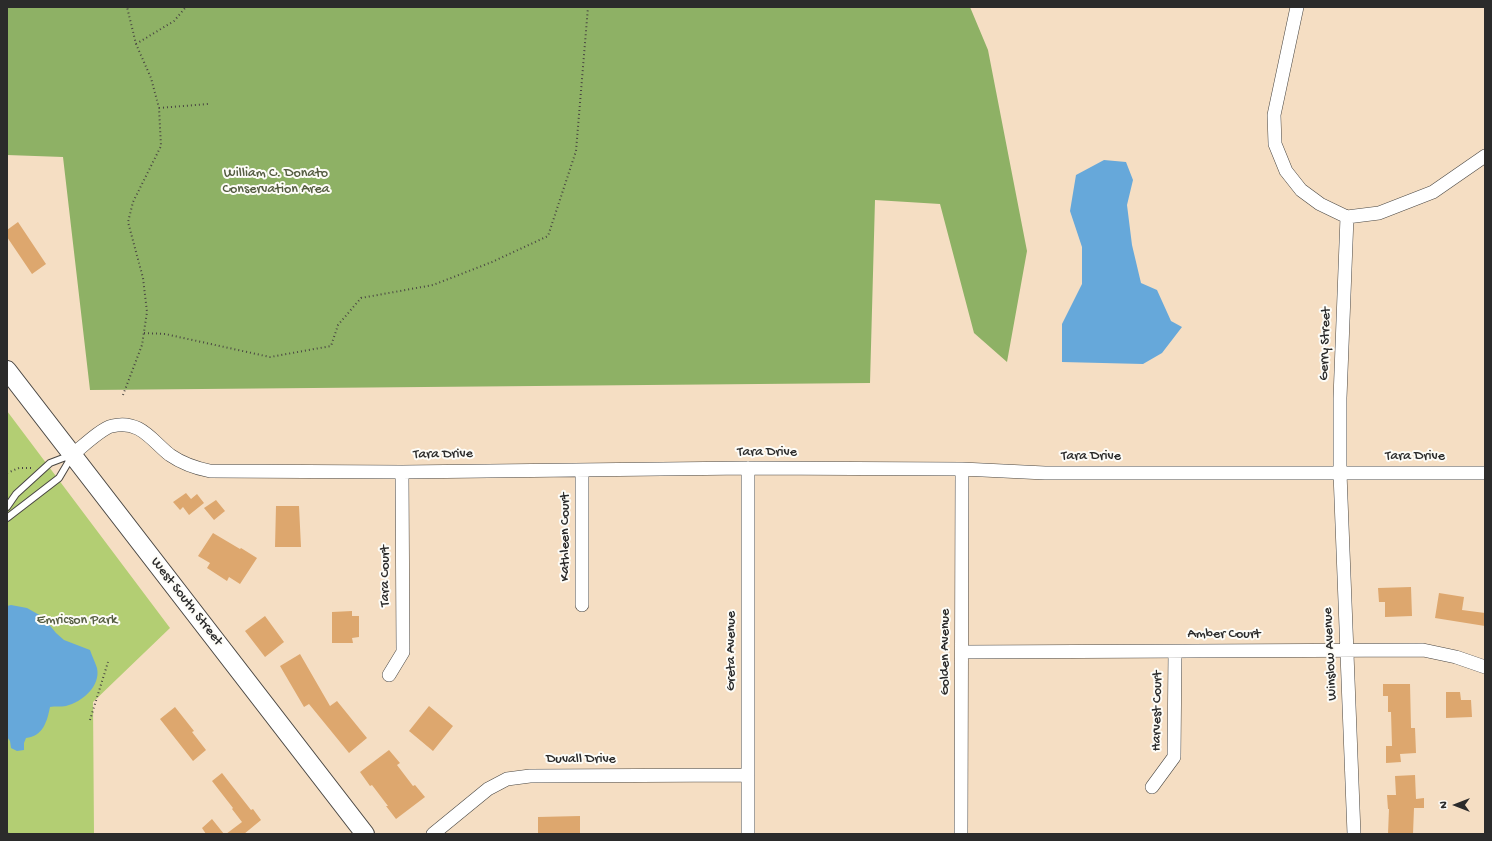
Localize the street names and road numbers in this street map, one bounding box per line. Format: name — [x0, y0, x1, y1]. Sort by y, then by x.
street label: Gerry Street — [1316, 307, 1336, 381]
street label: Tara Drive — [737, 445, 797, 461]
street label: Tara Drive — [413, 446, 473, 464]
street label: Tara Drive — [1061, 449, 1121, 465]
street label: Tara Drive — [1385, 449, 1445, 465]
street label: Kathleen Court — [558, 493, 574, 581]
street label: Tara Court — [378, 545, 394, 607]
street label: West South Street — [146, 554, 226, 650]
street label: Winslow Avenue — [1320, 607, 1342, 701]
street label: Golden Avenue — [938, 609, 954, 695]
street label: Greta Avenue — [724, 611, 740, 691]
street label: Amber Court — [1187, 627, 1261, 643]
street label: Harvest Court — [1149, 671, 1167, 751]
street label: Duvall Drive — [546, 752, 616, 768]

